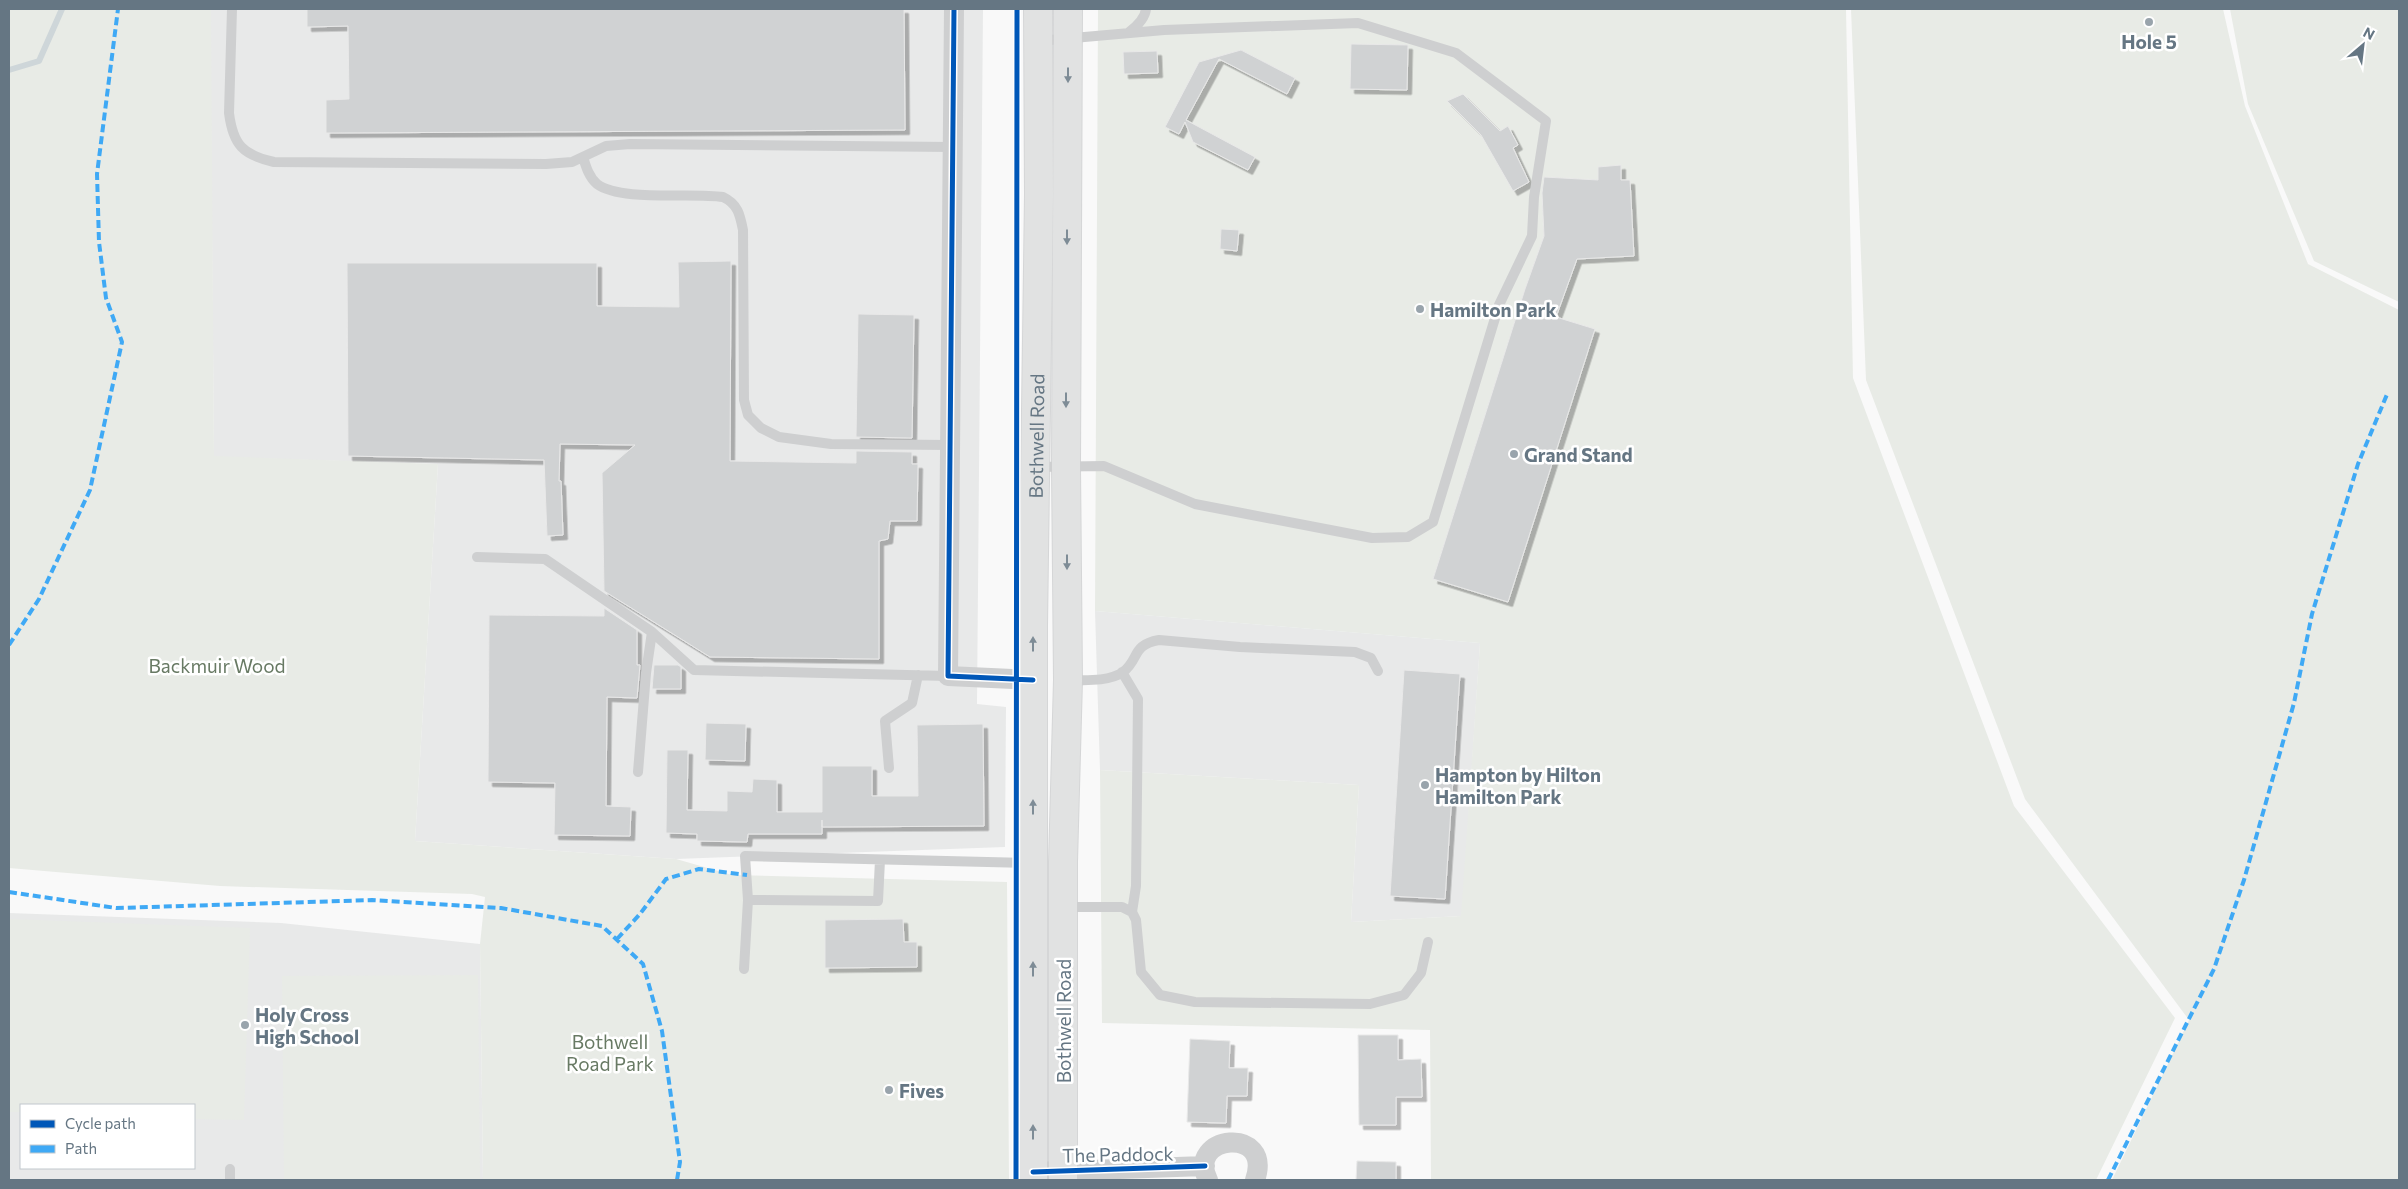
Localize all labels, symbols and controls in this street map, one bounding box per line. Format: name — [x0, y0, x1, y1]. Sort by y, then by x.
marker: Hole 5 — [2143, 16, 2155, 28]
north arrow — [2338, 20, 2388, 70]
text: N — [2361, 23, 2378, 43]
place label: Hole 5 — [2121, 30, 2177, 53]
one-way arrow — [1064, 67, 1072, 83]
one-way arrow — [1063, 230, 1071, 246]
place label: Hamilton Park — [1430, 298, 1556, 321]
marker: Hamilton Park — [1414, 303, 1426, 315]
street label: Bothwell Road — [1023, 374, 1048, 498]
one-way arrow — [1062, 392, 1070, 408]
place label: Grand Stand — [1524, 443, 1633, 466]
marker: Grand Stand — [1508, 448, 1520, 460]
one-way arrow — [1063, 555, 1071, 571]
one-way arrow — [1029, 636, 1037, 652]
park label: Backmuir Wood — [149, 654, 285, 677]
place label: Hampton by Hilton Hamilton Park — [1435, 763, 1601, 808]
marker: Hampton by Hilton Hamilton Park — [1419, 779, 1431, 791]
one-way arrow — [1029, 798, 1037, 814]
street label: Bothwell Road — [1052, 959, 1075, 1083]
one-way arrow — [1029, 961, 1037, 977]
place label: Holy Cross High School — [255, 1003, 359, 1048]
marker: Holy Cross High School — [239, 1019, 251, 1031]
park label: Bothwell Road Park — [566, 1030, 654, 1075]
place label: Fives — [899, 1079, 944, 1102]
marker: Fives — [883, 1084, 895, 1096]
legend — [20, 1104, 195, 1169]
text: Cycle path — [65, 1114, 136, 1132]
one-way arrow — [1029, 1123, 1037, 1139]
text: Path — [65, 1139, 97, 1157]
street label: The Paddock — [1062, 1142, 1174, 1166]

